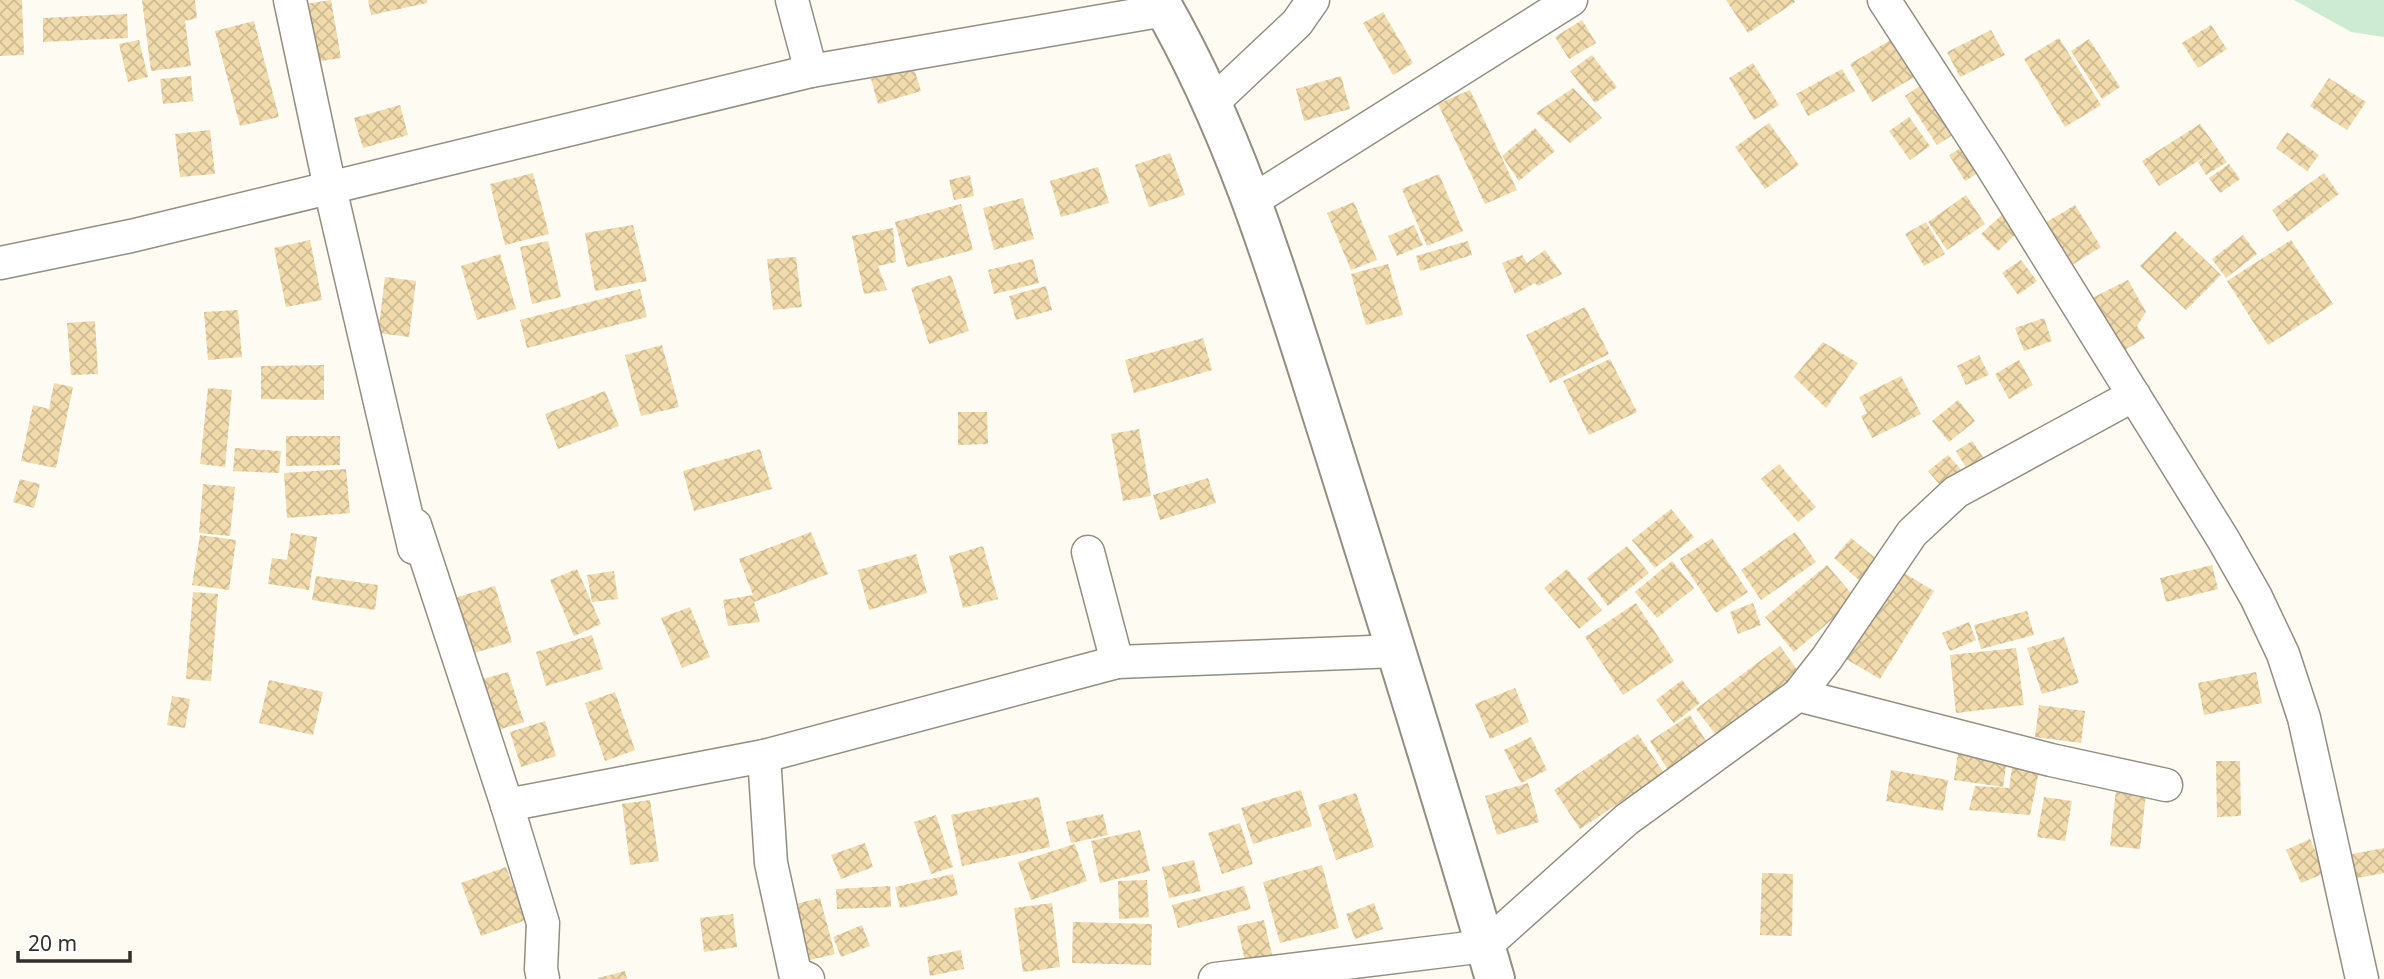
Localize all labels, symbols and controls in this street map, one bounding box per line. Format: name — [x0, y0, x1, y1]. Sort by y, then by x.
scale bar — [18, 920, 130, 964]
text: 20 m — [28, 929, 77, 957]

